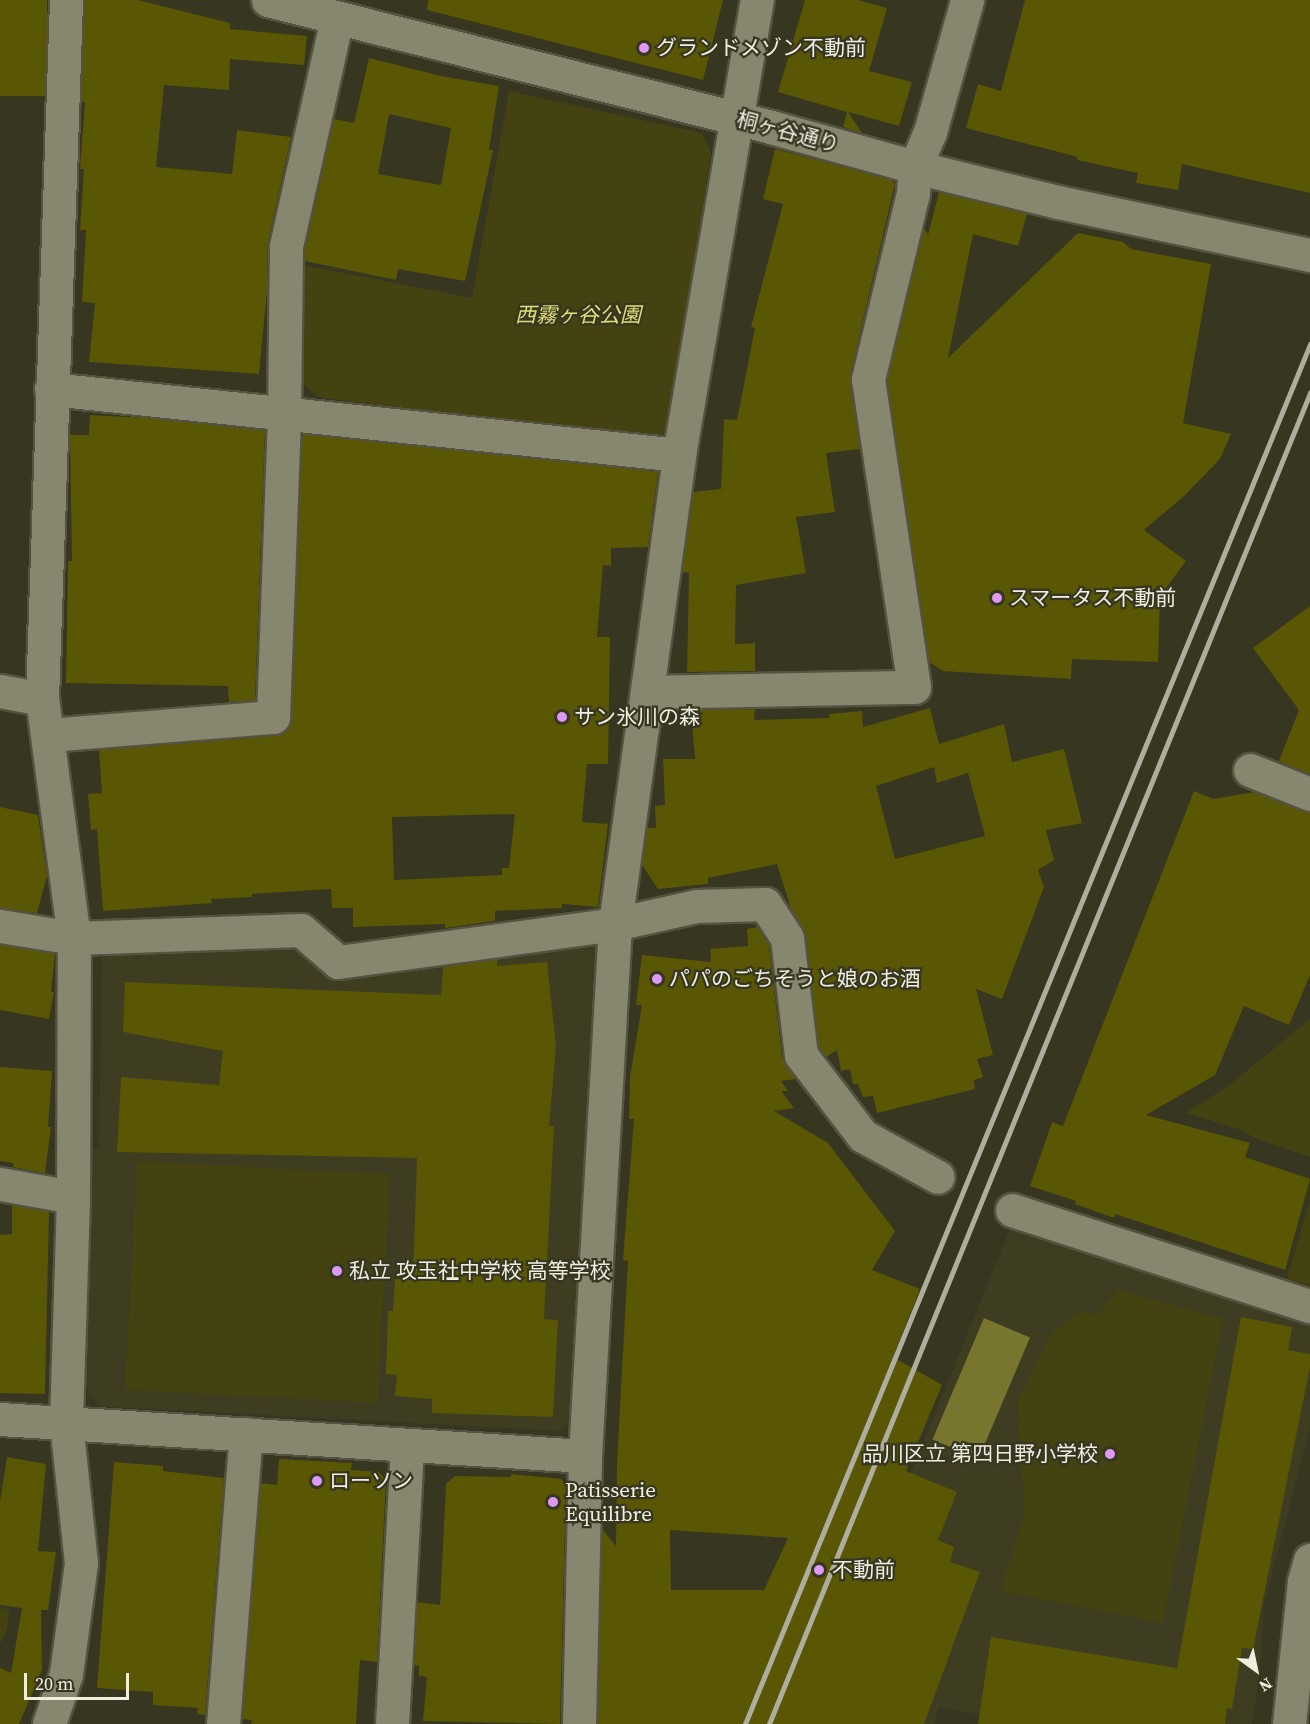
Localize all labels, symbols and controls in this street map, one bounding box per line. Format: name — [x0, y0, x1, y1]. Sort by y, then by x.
place label: グランドメゾン不動前 — [656, 35, 866, 61]
marker: グランドメゾン不動前 — [637, 41, 651, 55]
street label: 桐ヶ谷通り — [734, 106, 842, 158]
park label: 西霧ヶ谷公園 — [515, 302, 641, 328]
place label: スマータス不動前 — [1009, 585, 1177, 611]
marker: スマータス不動前 — [990, 591, 1004, 605]
place label: サン氷川の森 — [574, 704, 700, 730]
marker: サン氷川の森 — [555, 710, 569, 724]
place label: パパのごちそうと娘のお酒 — [669, 966, 921, 992]
marker: パパのごちそうと娘のお酒 — [650, 972, 664, 986]
place label: 私立 攻玉社中学校 高等学校 — [349, 1258, 611, 1284]
marker: 私立 攻玉社中学校 高等学校 — [330, 1264, 344, 1278]
place label: 品川区立 第四日野小学校 — [862, 1441, 1098, 1467]
marker: 品川区立 第四日野小学校 — [1103, 1447, 1117, 1461]
place label: ローソン — [329, 1468, 413, 1494]
marker: ローソン — [310, 1474, 324, 1488]
place label: Patisserie Equilibre — [565, 1477, 656, 1527]
marker: Patisserie Equilibre — [546, 1495, 560, 1509]
place label: 不動前 — [832, 1557, 895, 1583]
marker: 不動前 — [810, 1561, 828, 1579]
north arrow — [1226, 1640, 1286, 1700]
scale bar — [27, 1661, 132, 1699]
text: 20 m — [35, 1671, 73, 1696]
text: N — [1255, 1673, 1277, 1697]

